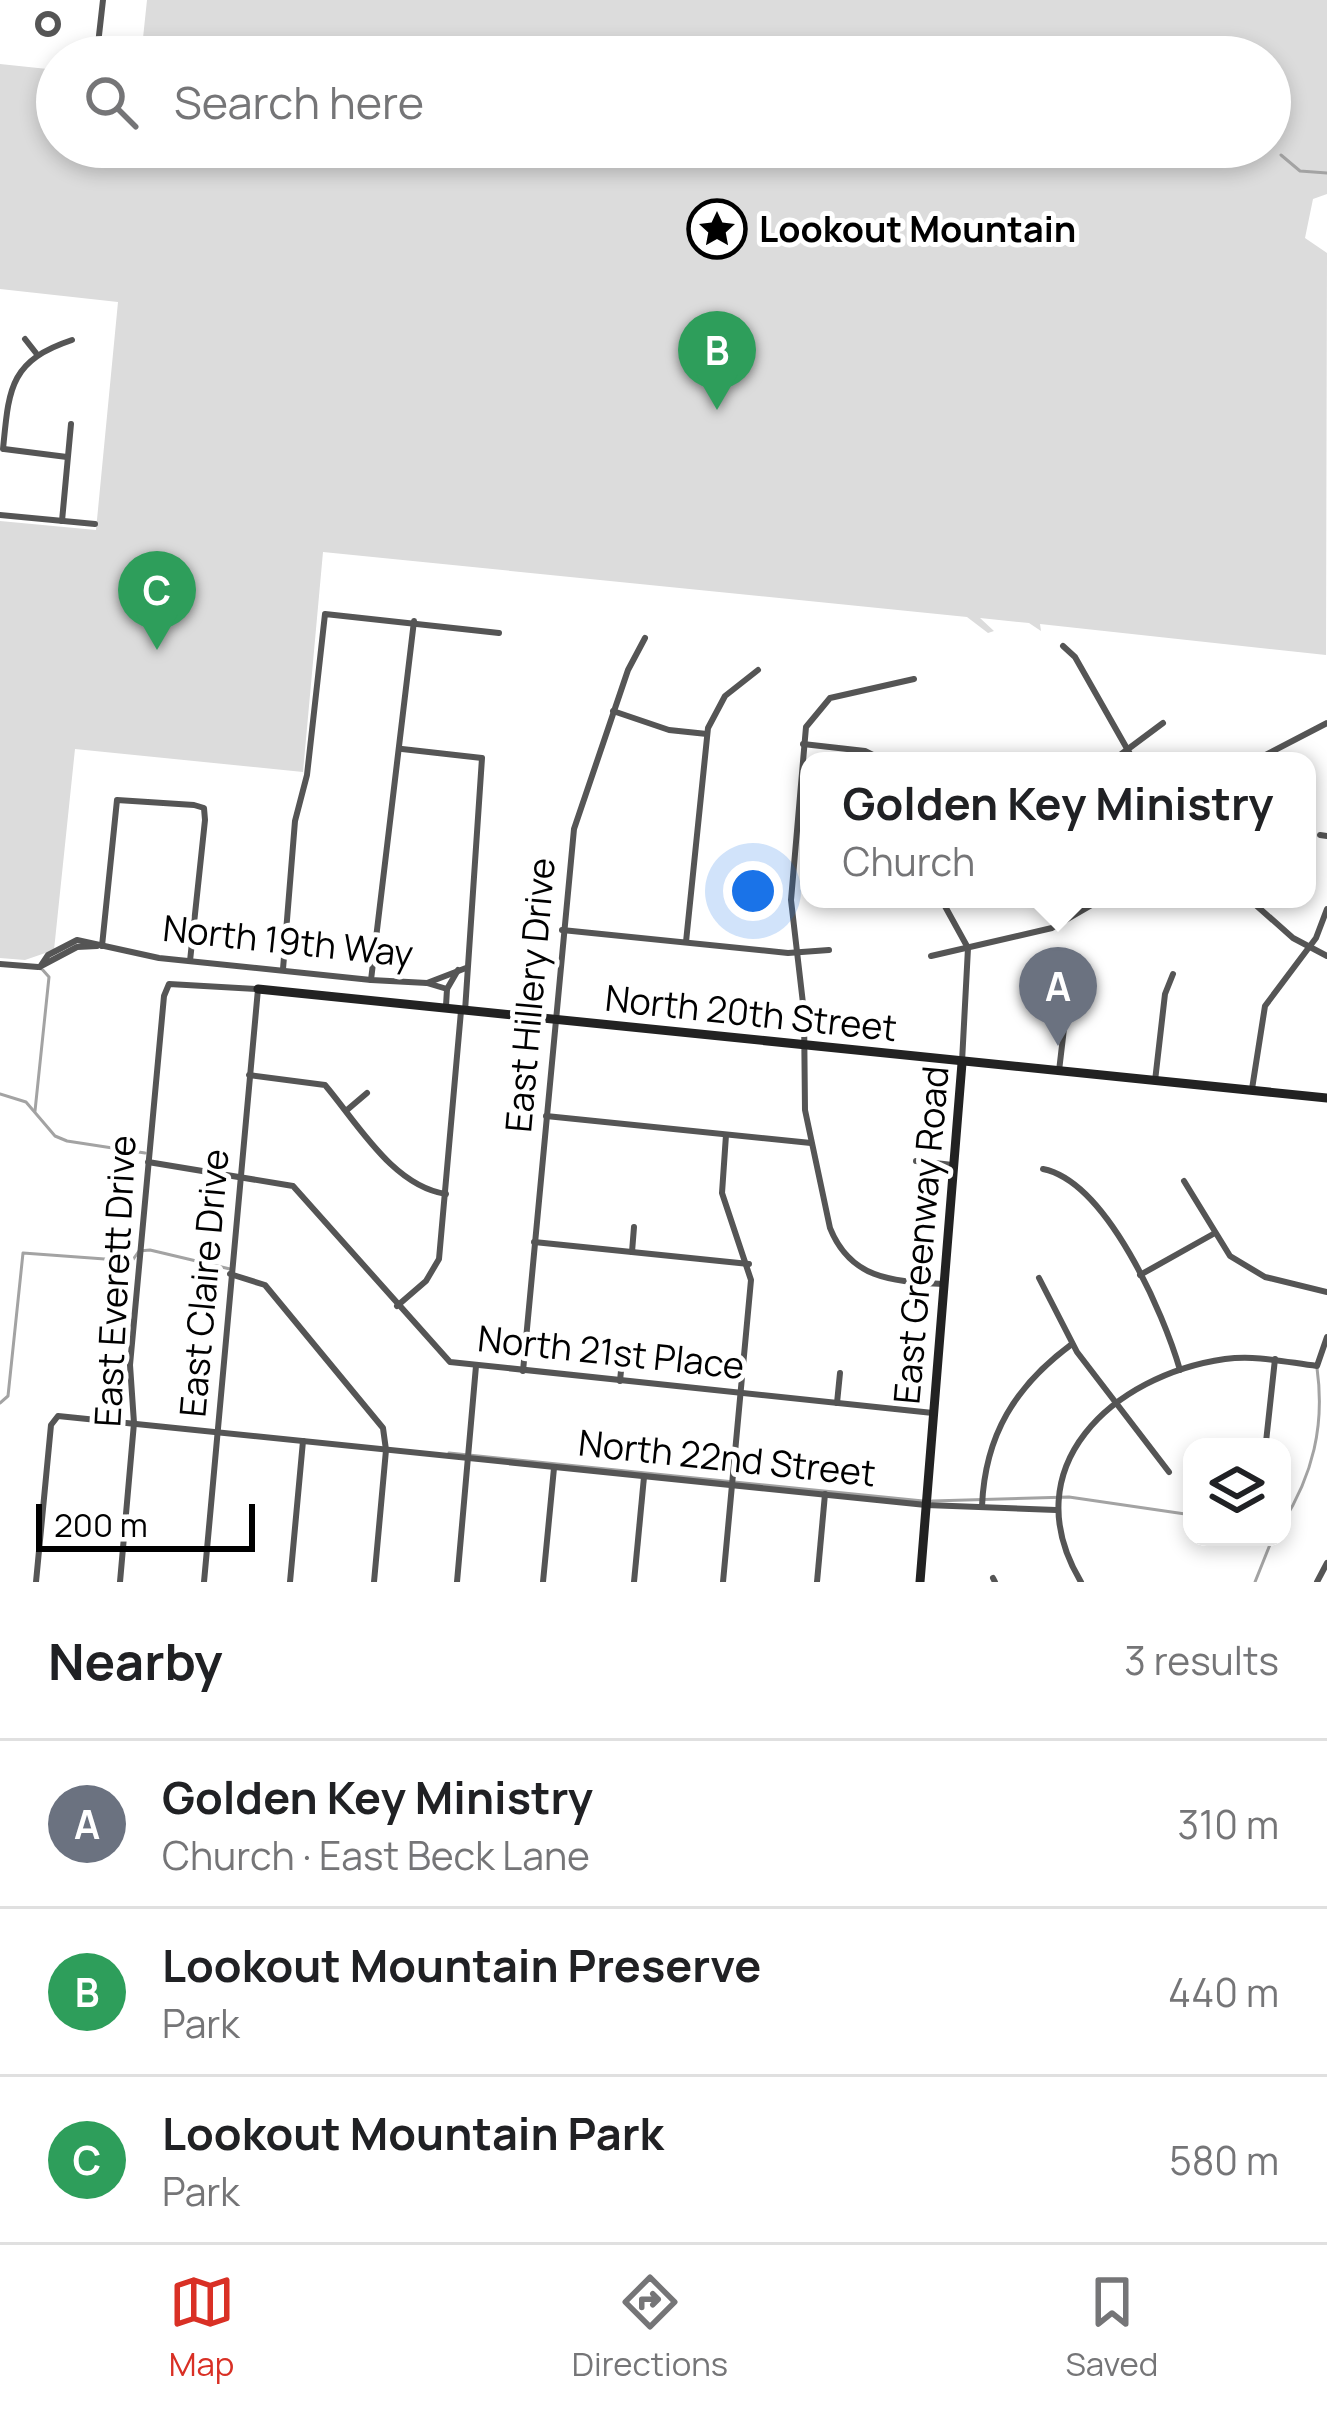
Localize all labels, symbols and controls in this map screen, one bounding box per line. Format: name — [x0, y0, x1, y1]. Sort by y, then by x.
search box — [36, 36, 1291, 168]
icon: search — [78, 69, 144, 135]
text: Search here — [174, 71, 424, 133]
place icon: Lookout Mountain — [686, 198, 748, 260]
place label: Lookout Mountain — [759, 204, 1076, 253]
pin: B — [678, 311, 756, 410]
pin: C — [118, 551, 196, 650]
popup — [800, 752, 1316, 908]
text: Golden Key Ministry — [843, 772, 1273, 834]
text: Church — [843, 834, 975, 888]
street label: East Hillery Drive — [493, 856, 566, 1134]
your location — [723, 861, 783, 921]
street label: North 19th Way — [161, 903, 416, 978]
pin: A — [1019, 947, 1097, 1046]
street label: North 20th Street — [603, 973, 899, 1052]
street label: East Greenway Road — [881, 1064, 960, 1406]
street label: East Everett Drive — [82, 1134, 147, 1428]
street label: East Claire Drive — [167, 1147, 240, 1419]
street label: North 21st Place — [475, 1313, 747, 1390]
street label: North 22nd Street — [576, 1418, 878, 1497]
map controls — [1183, 1438, 1291, 1546]
button: layers — [1183, 1438, 1291, 1546]
scale bar — [36, 1498, 255, 1551]
text: 200 m — [54, 1502, 148, 1547]
text: Nearby — [48, 1626, 223, 1695]
text: 3 results — [1124, 1633, 1279, 1687]
text: Golden Key Ministry — [162, 1766, 593, 1828]
text: A — [74, 1797, 100, 1851]
text: 310 m — [1178, 1797, 1279, 1851]
text: Church · East Beck Lane — [162, 1828, 590, 1882]
text: Lookout Mountain Preserve — [162, 1934, 761, 1996]
text: B — [75, 1965, 99, 2019]
text: 440 m — [1168, 1965, 1279, 2019]
text: Park — [162, 1996, 240, 2050]
text: Lookout Mountain Park — [162, 2102, 664, 2164]
text: C — [73, 2133, 101, 2187]
text: 580 m — [1169, 2133, 1279, 2187]
text: Park — [162, 2164, 240, 2218]
tab: Map — [169, 2269, 235, 2386]
tab: Directions — [572, 2269, 728, 2386]
tab: Saved — [1065, 2269, 1158, 2386]

